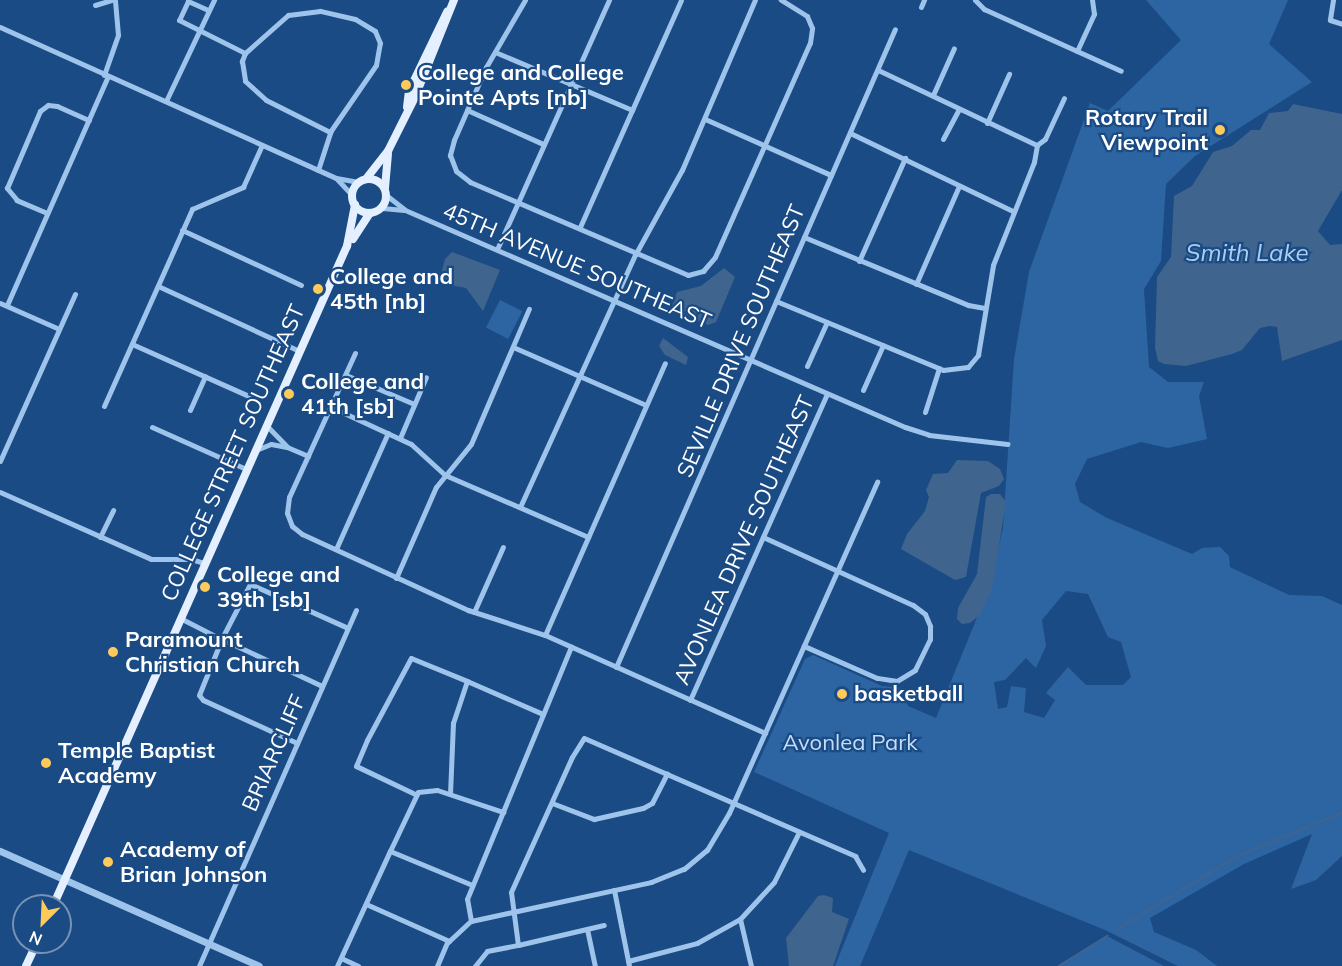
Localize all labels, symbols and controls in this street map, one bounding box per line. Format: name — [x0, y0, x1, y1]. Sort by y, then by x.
place label: College and College Pointe Apts [nb] — [418, 59, 624, 110]
marker: College and College Pointe Apts [nb] — [399, 78, 413, 92]
place label: Rotary Trail Viewpoint — [1085, 104, 1208, 156]
marker: Rotary Trail Viewpoint — [1213, 123, 1227, 137]
street label: 45TH AVENUE SOUTHEAST — [439, 197, 715, 335]
street label: SEVILLE DRIVE SOUTHEAST — [671, 201, 811, 481]
water label: Smith Lake — [1185, 239, 1309, 267]
place label: College and 45th [nb] — [330, 263, 453, 314]
marker: College and 45th [nb] — [311, 282, 325, 296]
street label: COLLEGE STREET SOUTHEAST — [155, 301, 311, 605]
place label: College and 41th [sb] — [301, 368, 424, 420]
marker: College and 41th [sb] — [282, 387, 296, 401]
street label: AVONLEA DRIVE SOUTHEAST — [668, 391, 820, 689]
place label: College and 39th [sb] — [217, 561, 340, 612]
marker: College and 39th [sb] — [198, 580, 212, 594]
place label: Paramount Christian Church — [125, 626, 300, 678]
marker: Paramount Christian Church — [106, 645, 120, 659]
place label: basketball — [854, 681, 963, 707]
marker: basketball — [835, 687, 849, 701]
street label: BRIARCLIFF — [237, 691, 311, 815]
park label: Avonlea Park — [782, 730, 918, 756]
place label: Temple Baptist Academy — [58, 737, 215, 788]
marker: Temple Baptist Academy — [39, 756, 53, 770]
place label: Academy of Brian Johnson — [120, 836, 267, 888]
marker: Academy of Brian Johnson — [101, 855, 115, 869]
north arrow — [12, 894, 72, 954]
text: N — [26, 927, 45, 950]

